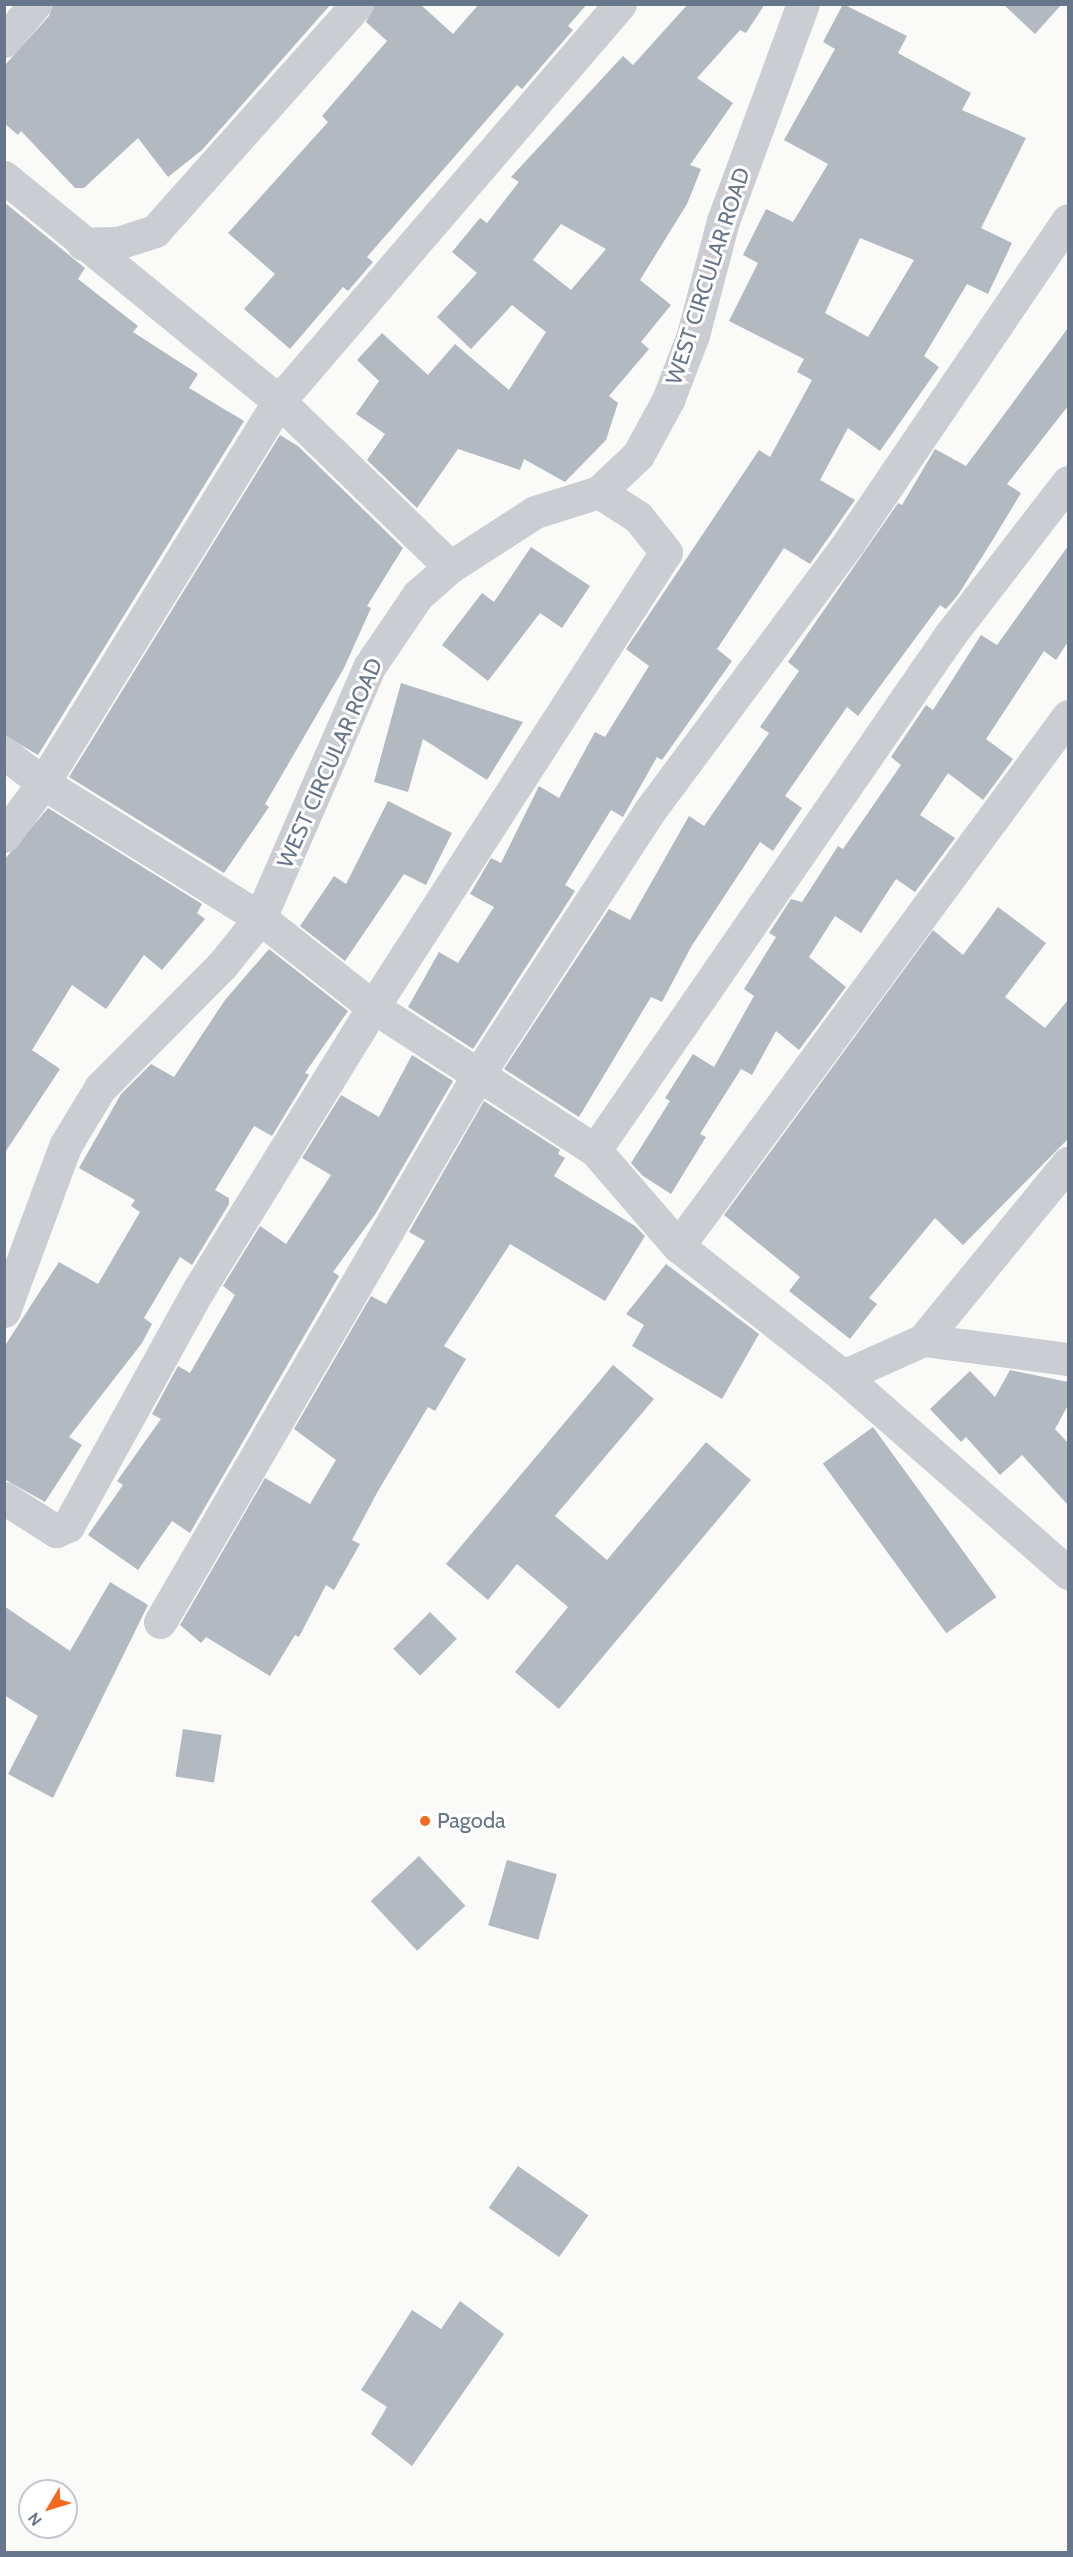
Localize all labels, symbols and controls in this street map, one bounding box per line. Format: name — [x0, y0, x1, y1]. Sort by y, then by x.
street label: WEST CIRCULAR ROAD — [660, 164, 756, 388]
street label: WEST CIRCULAR ROAD — [272, 654, 388, 872]
place label: Pagoda — [437, 1808, 506, 1834]
marker: Pagoda — [418, 1814, 432, 1828]
north arrow — [18, 2479, 78, 2539]
text: N — [24, 2509, 46, 2529]

